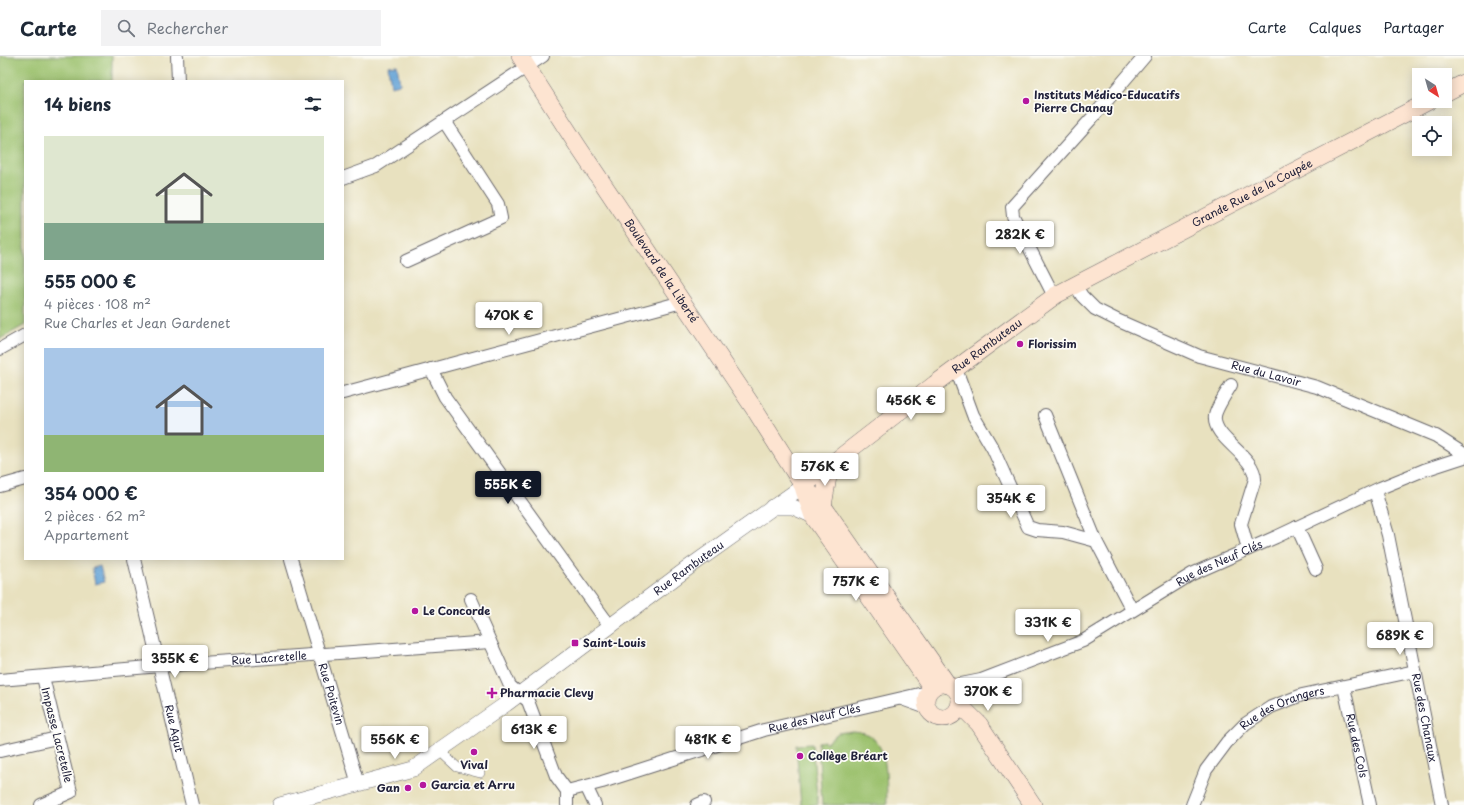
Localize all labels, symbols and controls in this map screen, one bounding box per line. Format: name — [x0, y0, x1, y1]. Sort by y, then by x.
search box — [101, 10, 381, 46]
text: Carte — [20, 14, 77, 42]
text: Rechercher — [147, 16, 228, 39]
icon: search — [115, 17, 137, 39]
text: Carte — [1248, 17, 1287, 38]
text: Calques — [1309, 17, 1361, 38]
text: Partager — [1383, 17, 1444, 38]
north arrow — [1412, 68, 1452, 108]
map controls — [1412, 68, 1452, 156]
place label: Instituts Médico-Educatifs Pierre Chanay — [1034, 86, 1180, 116]
text: 14 biens — [44, 91, 111, 117]
icon: filters — [302, 93, 324, 115]
marker: Instituts Médico-Educatifs Pierre Chanay — [1021, 96, 1031, 106]
button: locate — [1412, 116, 1452, 156]
street label: Grande Rue de la Coupée — [1188, 154, 1315, 231]
icon: home — [148, 162, 220, 234]
street label: Boulevard de la Liberté — [621, 215, 703, 326]
pin: 282K € — [987, 221, 1053, 255]
text: 282K € — [995, 224, 1045, 243]
text: 555 000 € — [44, 268, 136, 294]
text: 4 pièces · 108 m² — [44, 294, 151, 313]
pin: 470K € — [476, 302, 542, 336]
text: 470K € — [484, 305, 534, 324]
text: Rue Charles et Jean Gardenet — [44, 313, 230, 332]
street label: Rue Rambuteau — [948, 314, 1025, 377]
place label: Florissim — [1028, 335, 1077, 352]
marker: Florissim — [1015, 339, 1025, 349]
street label: Rue du Lavoir — [1229, 356, 1304, 391]
icon: home — [148, 374, 220, 446]
pin: 456K € — [878, 387, 944, 421]
text: 456K € — [886, 390, 936, 409]
pin: 576K € — [792, 453, 858, 487]
text: 576K € — [800, 456, 850, 475]
pin: 555K € — [475, 471, 541, 505]
text: 555K € — [484, 474, 532, 493]
text: 354 000 € — [44, 480, 138, 506]
pin: 354K € — [978, 485, 1044, 519]
text: 354K € — [986, 488, 1036, 507]
text: 2 pièces · 62 m² — [44, 506, 146, 525]
text: Appartement — [44, 525, 129, 544]
street label: Rue des Neuf Clés — [1172, 535, 1265, 590]
street label: Rue Rambuteau — [650, 536, 727, 599]
pin: 757K € — [823, 568, 889, 602]
text: 757K € — [833, 571, 879, 590]
place label: Le Concorde — [423, 602, 490, 619]
marker: Le Concorde — [410, 606, 420, 616]
pin: 331K € — [1015, 609, 1081, 643]
text: 331K € — [1024, 612, 1072, 631]
pin: 689K € — [1367, 622, 1433, 656]
text: 689K € — [1376, 625, 1424, 644]
place label: Saint-Louis — [583, 634, 646, 651]
marker: Saint-Louis — [570, 638, 580, 648]
pin: 355K € — [142, 645, 208, 679]
street label: Rue Lacretelle — [231, 646, 307, 669]
text: 355K € — [151, 648, 199, 667]
street label: Rue Poitevin — [314, 661, 349, 727]
street label: Rue des Chanaux — [1408, 671, 1442, 764]
pin: 370K € — [955, 678, 1021, 712]
text: 370K € — [964, 681, 1012, 700]
street label: Rue des Orangers — [1235, 682, 1326, 733]
place label: Pharmacie Clevy — [500, 684, 594, 701]
street label: Impasse Lacretelle — [37, 685, 78, 784]
marker: Pharmacie Clevy — [487, 688, 497, 698]
street label: Rue des Neuf Clés — [767, 699, 862, 737]
street label: Rue Agut — [161, 703, 188, 754]
street label: Rue des Cols — [1342, 712, 1373, 779]
pin: 613K € — [501, 716, 567, 750]
text: 613K € — [511, 719, 557, 738]
pin: 556K € — [362, 726, 428, 760]
pin: 481K € — [675, 726, 741, 760]
text: 556K € — [370, 729, 420, 748]
text: 481K € — [684, 729, 732, 748]
marker: Vival — [469, 747, 479, 757]
place label: Collège Bréart — [808, 747, 888, 764]
marker: Collège Bréart — [795, 751, 805, 761]
place label: Vival — [460, 756, 488, 773]
place label: Garcia et Arru — [431, 776, 515, 793]
place label: Gan — [377, 779, 400, 796]
marker: Garcia et Arru — [418, 780, 428, 790]
marker: Gan — [403, 783, 413, 793]

